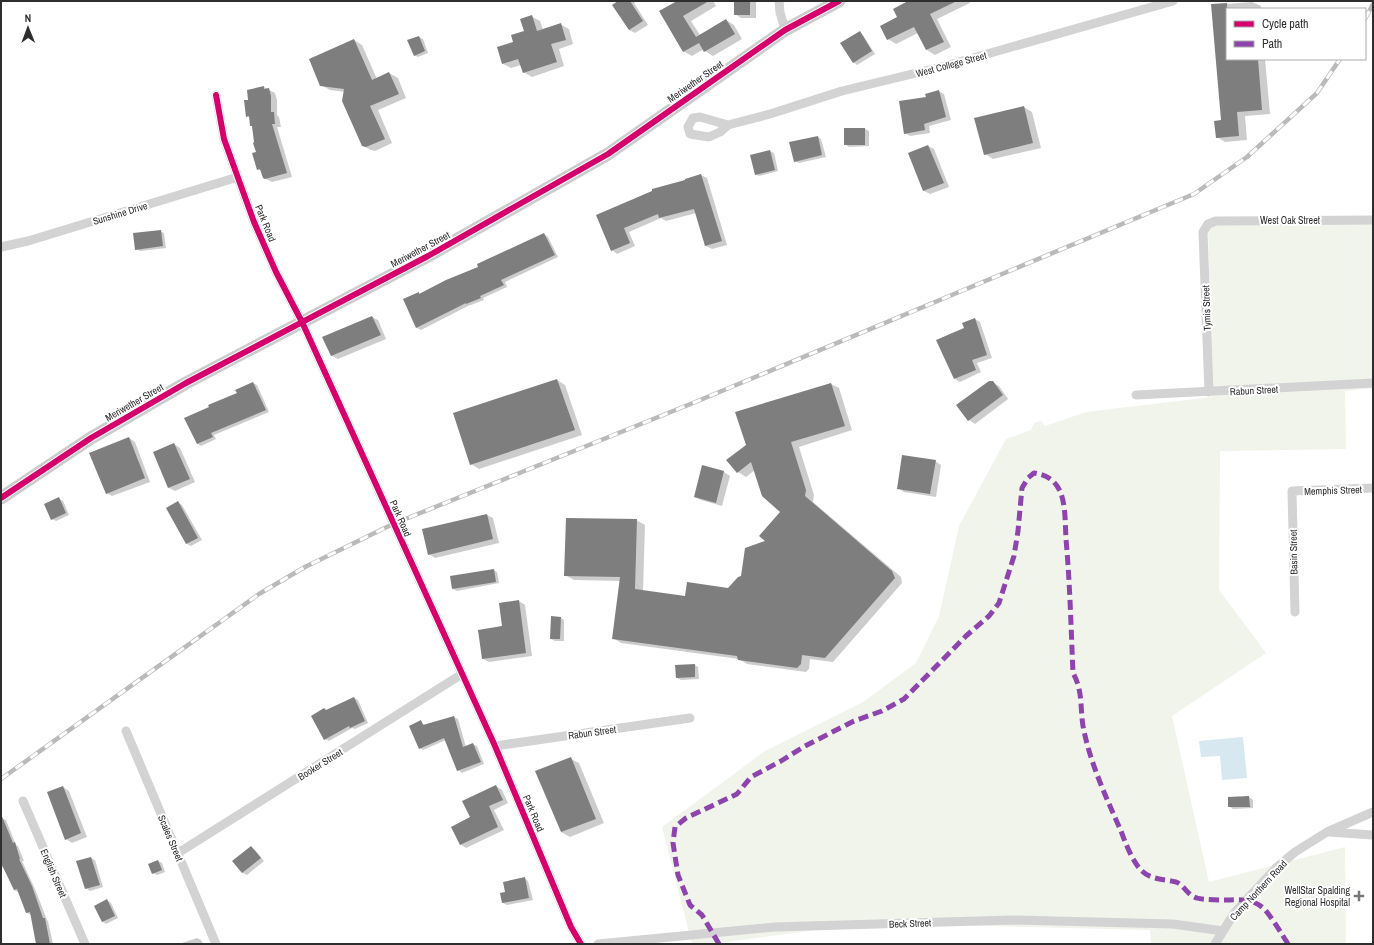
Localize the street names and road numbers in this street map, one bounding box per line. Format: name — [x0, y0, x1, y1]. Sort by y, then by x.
street label: West College Street — [914, 49, 989, 80]
street label: Meriwether Street — [665, 57, 726, 105]
street label: Sunshine Drive — [91, 199, 149, 228]
street label: Park Road — [252, 203, 279, 244]
street label: West Oak Street — [1260, 214, 1321, 227]
street label: Meriwether Street — [388, 228, 453, 270]
street label: Tymis Street — [1199, 284, 1214, 331]
street label: Meriwether Street — [103, 380, 166, 424]
street label: Rabun Street — [1230, 383, 1279, 398]
street label: Memphis Street — [1304, 483, 1363, 498]
street label: Park Road — [387, 498, 414, 539]
street label: Basin Street — [1287, 529, 1300, 575]
street label: Rabun Street — [567, 723, 618, 742]
street label: Booker Street — [296, 745, 346, 783]
street label: Park Road — [520, 793, 547, 834]
street label: Scales Street — [155, 813, 186, 864]
street label: English Street — [37, 847, 70, 900]
street label: Camp Northern Road — [1227, 857, 1290, 923]
street label: Beck Street — [889, 916, 932, 931]

